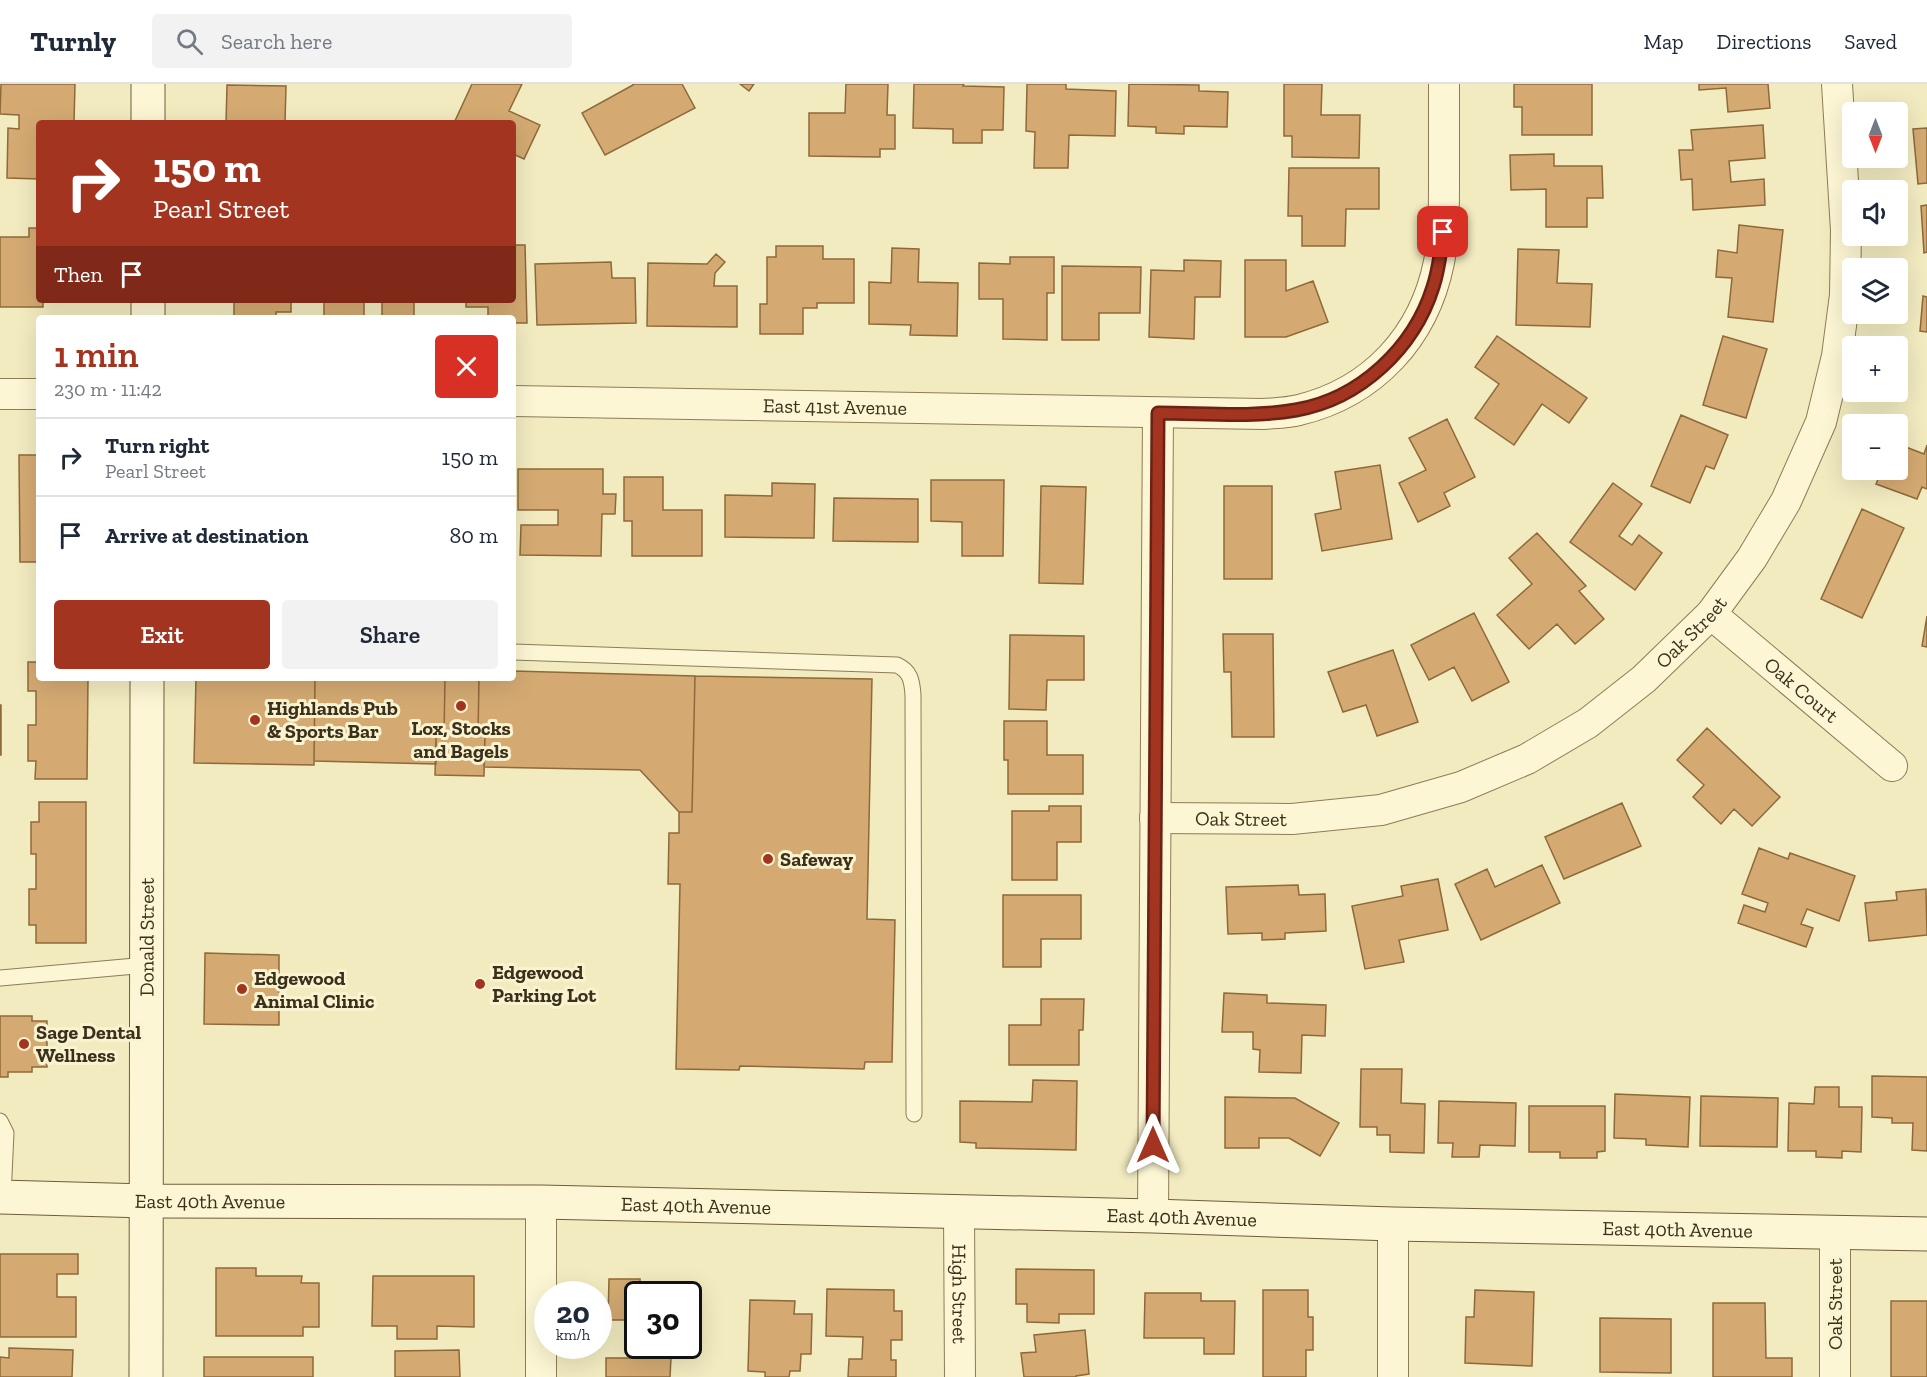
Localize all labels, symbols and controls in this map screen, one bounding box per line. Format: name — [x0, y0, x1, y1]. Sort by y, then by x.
search box — [152, 14, 572, 68]
text: Turnly — [30, 25, 116, 58]
icon: search — [173, 25, 206, 58]
text: Search here — [221, 28, 332, 55]
text: Map — [1644, 29, 1684, 54]
text: Directions — [1717, 29, 1811, 54]
text: Saved — [1844, 29, 1897, 54]
north arrow — [1842, 102, 1908, 168]
map controls — [1842, 102, 1908, 480]
text: 150 m — [153, 142, 261, 193]
icon: right — [54, 144, 132, 222]
button: sound — [1842, 180, 1908, 246]
text: Pearl Street — [153, 193, 289, 225]
pin — [1417, 206, 1468, 257]
icon: arrive — [1426, 215, 1459, 248]
icon: arrive — [115, 258, 148, 291]
button: layers — [1842, 258, 1908, 324]
text: Then — [54, 261, 103, 288]
text: 1 min — [54, 333, 139, 376]
button: close — [435, 335, 498, 398]
button: + — [1842, 336, 1908, 402]
text: 230 m · 11:42 — [54, 377, 162, 401]
street label: East 41st Avenue — [763, 393, 907, 420]
button: − — [1842, 414, 1908, 480]
text: Turn right — [105, 432, 209, 459]
icon: right — [54, 441, 87, 474]
text: 150 m — [442, 444, 498, 471]
text: Pearl Street — [105, 459, 206, 483]
icon: arrive — [54, 519, 87, 552]
text: Arrive at destination — [105, 522, 308, 549]
text: 80 m — [450, 522, 498, 549]
street label: Oak Street — [1650, 591, 1732, 673]
button: Exit — [54, 600, 270, 669]
button: Share — [282, 600, 498, 669]
street label: Oak Court — [1759, 652, 1844, 728]
place label: Highlands Pub & Sports Bar — [267, 696, 398, 743]
marker: Lox, Stocks and Bagels — [454, 699, 468, 713]
marker: Highlands Pub & Sports Bar — [248, 713, 262, 727]
place label: Lox, Stocks and Bagels — [411, 716, 511, 763]
street label: Oak Street — [1195, 806, 1288, 831]
place label: Safeway — [780, 847, 853, 871]
marker: Safeway — [761, 852, 775, 866]
street label: Donald Street — [135, 877, 159, 997]
place label: Edgewood Parking Lot — [492, 960, 597, 1007]
place label: Edgewood Animal Clinic — [254, 966, 375, 1013]
marker: Edgewood Parking Lot — [473, 977, 487, 991]
marker: Edgewood Animal Clinic — [235, 982, 249, 996]
place label: Sage Dental Wellness — [36, 1020, 142, 1067]
marker: Sage Dental Wellness — [17, 1037, 31, 1051]
position arrow — [1121, 1113, 1185, 1177]
street label: East 40th Avenue — [134, 1189, 285, 1213]
street label: East 40th Avenue — [621, 1192, 771, 1219]
street label: East 40th Avenue — [1106, 1203, 1257, 1231]
street label: East 40th Avenue — [1602, 1216, 1753, 1243]
street label: High Street — [947, 1244, 972, 1345]
street label: Oak Street — [1823, 1258, 1847, 1350]
speed limit sign: 30 — [624, 1281, 702, 1359]
text: 20 — [556, 1295, 590, 1331]
text: km/h — [556, 1326, 590, 1344]

